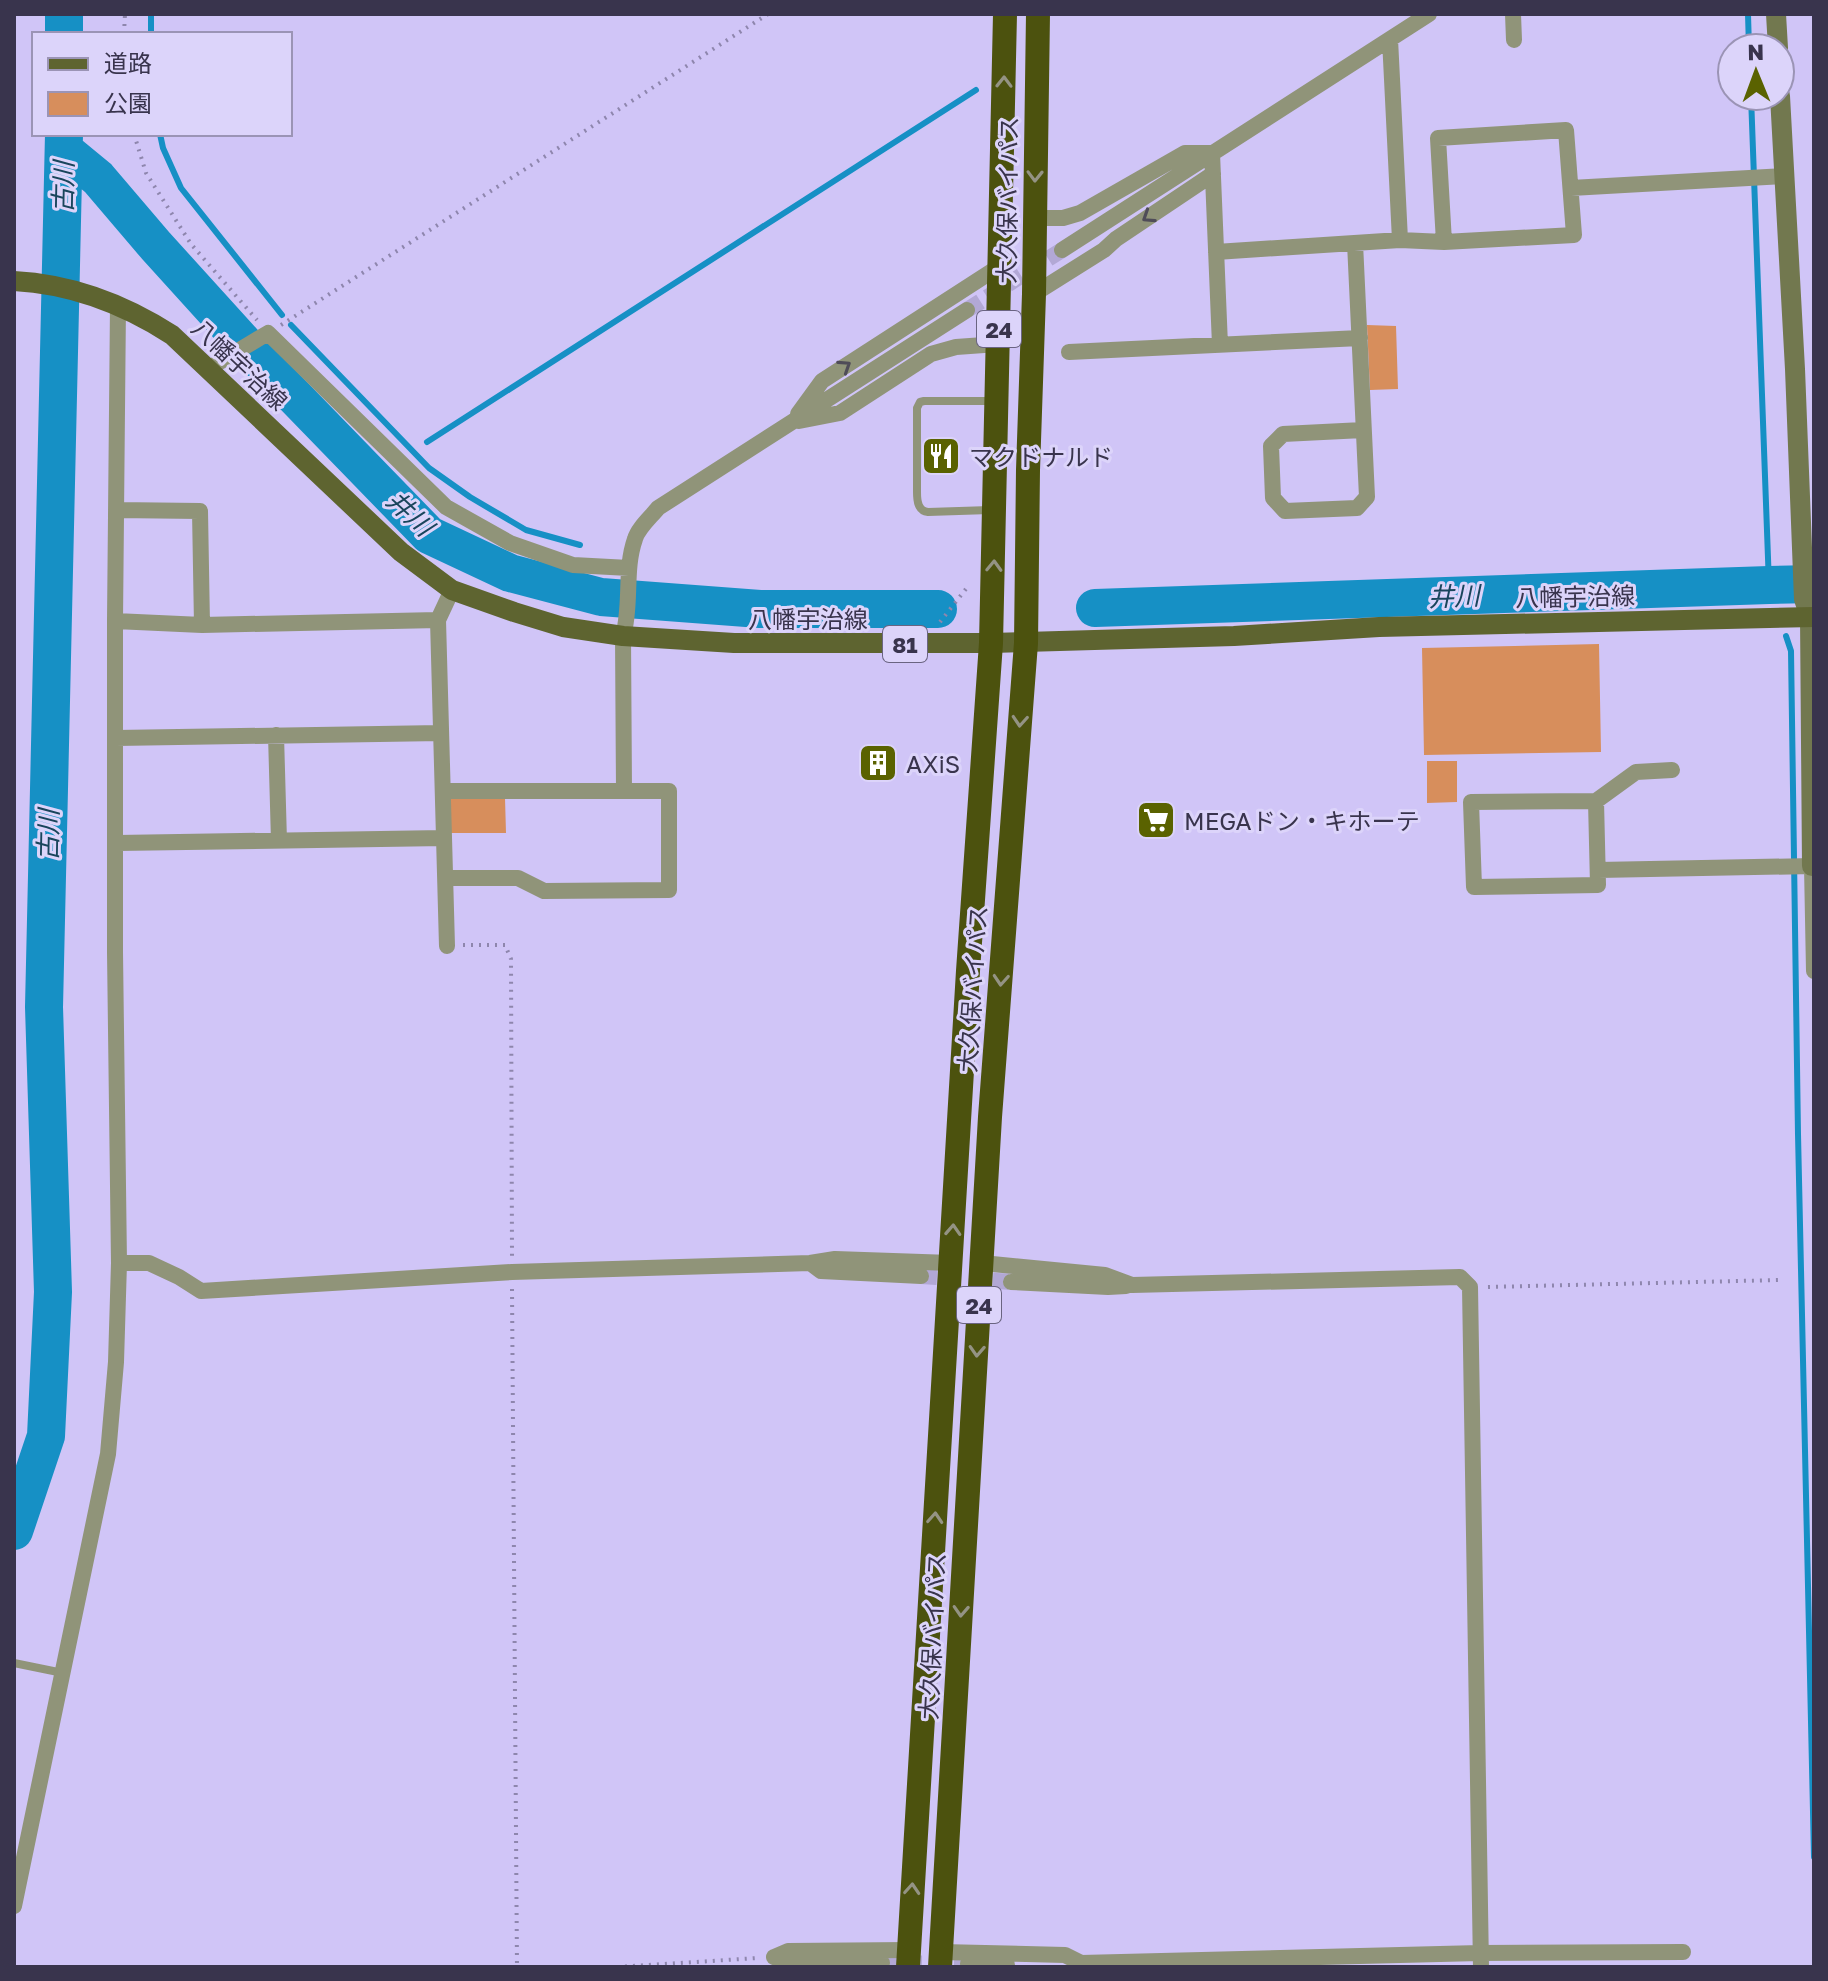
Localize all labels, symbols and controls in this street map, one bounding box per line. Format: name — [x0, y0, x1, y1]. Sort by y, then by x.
legend — [32, 32, 292, 136]
north arrow — [1716, 32, 1796, 112]
text: N — [1747, 38, 1764, 65]
text: 道路 — [104, 48, 152, 77]
one-way arrow — [995, 75, 1013, 88]
text: 公園 — [104, 88, 152, 117]
street label: 大久保バイパス — [991, 116, 1023, 284]
water label: 古川 — [47, 158, 79, 213]
one-way arrow — [1026, 170, 1044, 183]
one-way arrow — [1143, 208, 1157, 223]
road number: 24 — [977, 311, 1021, 347]
street label: 八幡宇治線 — [186, 312, 294, 416]
one-way arrow — [836, 361, 851, 376]
restaurant icon: マクドナルド — [920, 435, 962, 477]
place label: マクドナルド — [969, 442, 1113, 471]
water label: 井川 — [380, 484, 442, 544]
one-way arrow — [985, 559, 1002, 572]
water label: 井川 — [1427, 579, 1484, 612]
street label: 八幡宇治線 — [1515, 580, 1635, 612]
street label: 八幡宇治線 — [748, 604, 868, 633]
road number: 81 — [883, 626, 927, 662]
one-way arrow — [1012, 715, 1029, 728]
building icon: AXiS — [857, 742, 899, 784]
place label: AXiS — [906, 749, 960, 778]
supermarket icon: MEGAドン・キホーテ — [1135, 799, 1177, 841]
water label: 古川 — [32, 806, 64, 861]
place label: MEGAドン・キホーテ — [1184, 806, 1420, 835]
street label: 大久保バイパス — [952, 904, 992, 1074]
one-way arrow — [992, 974, 1009, 987]
one-way arrow — [944, 1223, 961, 1236]
road number: 24 — [957, 1287, 1001, 1323]
one-way arrow — [969, 1345, 986, 1358]
one-way arrow — [926, 1511, 943, 1524]
street label: 大久保バイパス — [913, 1552, 951, 1720]
one-way arrow — [953, 1605, 970, 1618]
one-way arrow — [903, 1882, 920, 1895]

